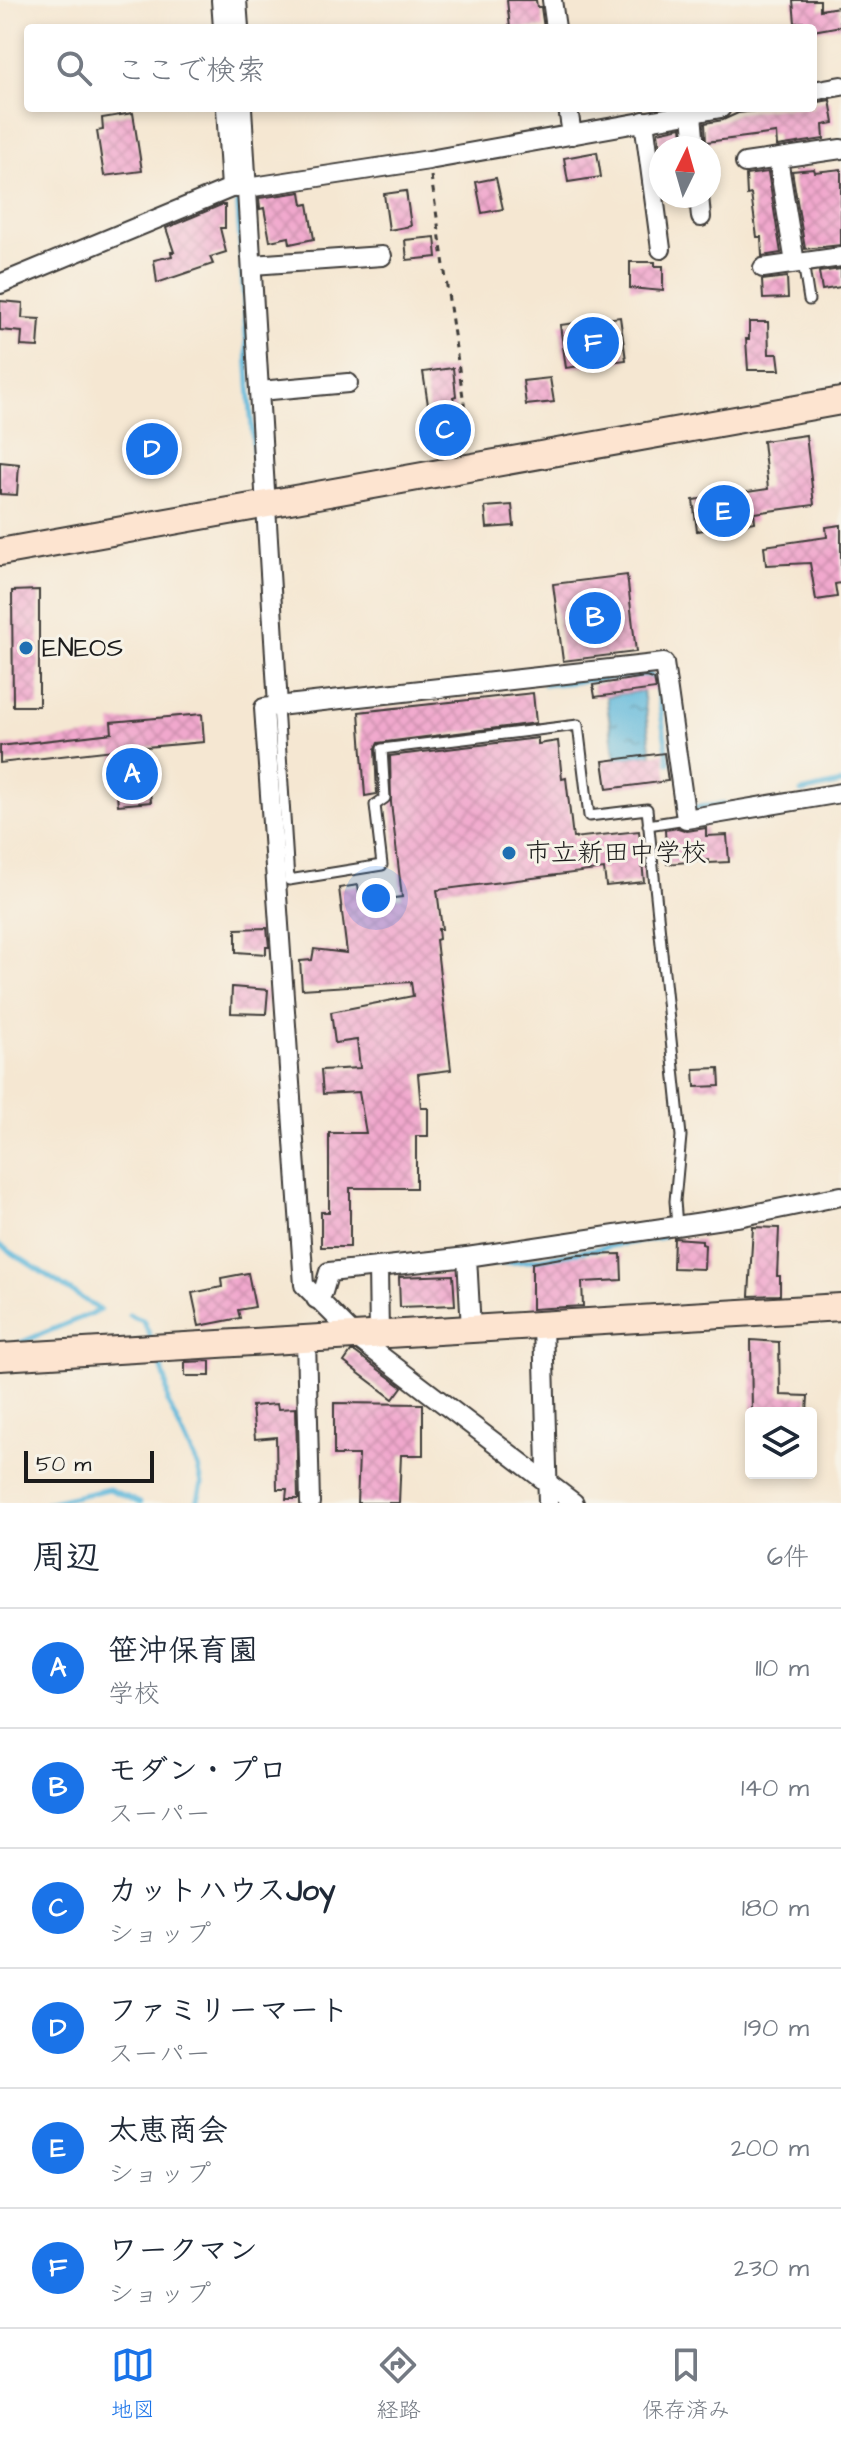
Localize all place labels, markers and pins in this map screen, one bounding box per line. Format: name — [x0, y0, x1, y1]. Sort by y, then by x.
pin: F — [567, 313, 619, 373]
pin: C — [419, 400, 471, 460]
pin: D — [126, 419, 178, 479]
pin: E — [698, 481, 750, 541]
pin: B — [569, 588, 621, 648]
place label: ENEOS — [42, 630, 123, 666]
marker: ENEOS — [17, 639, 35, 657]
pin: A — [106, 744, 158, 804]
place label: 市立新田中学校 — [525, 835, 707, 871]
marker: 市立新田中学校 — [500, 844, 518, 862]

